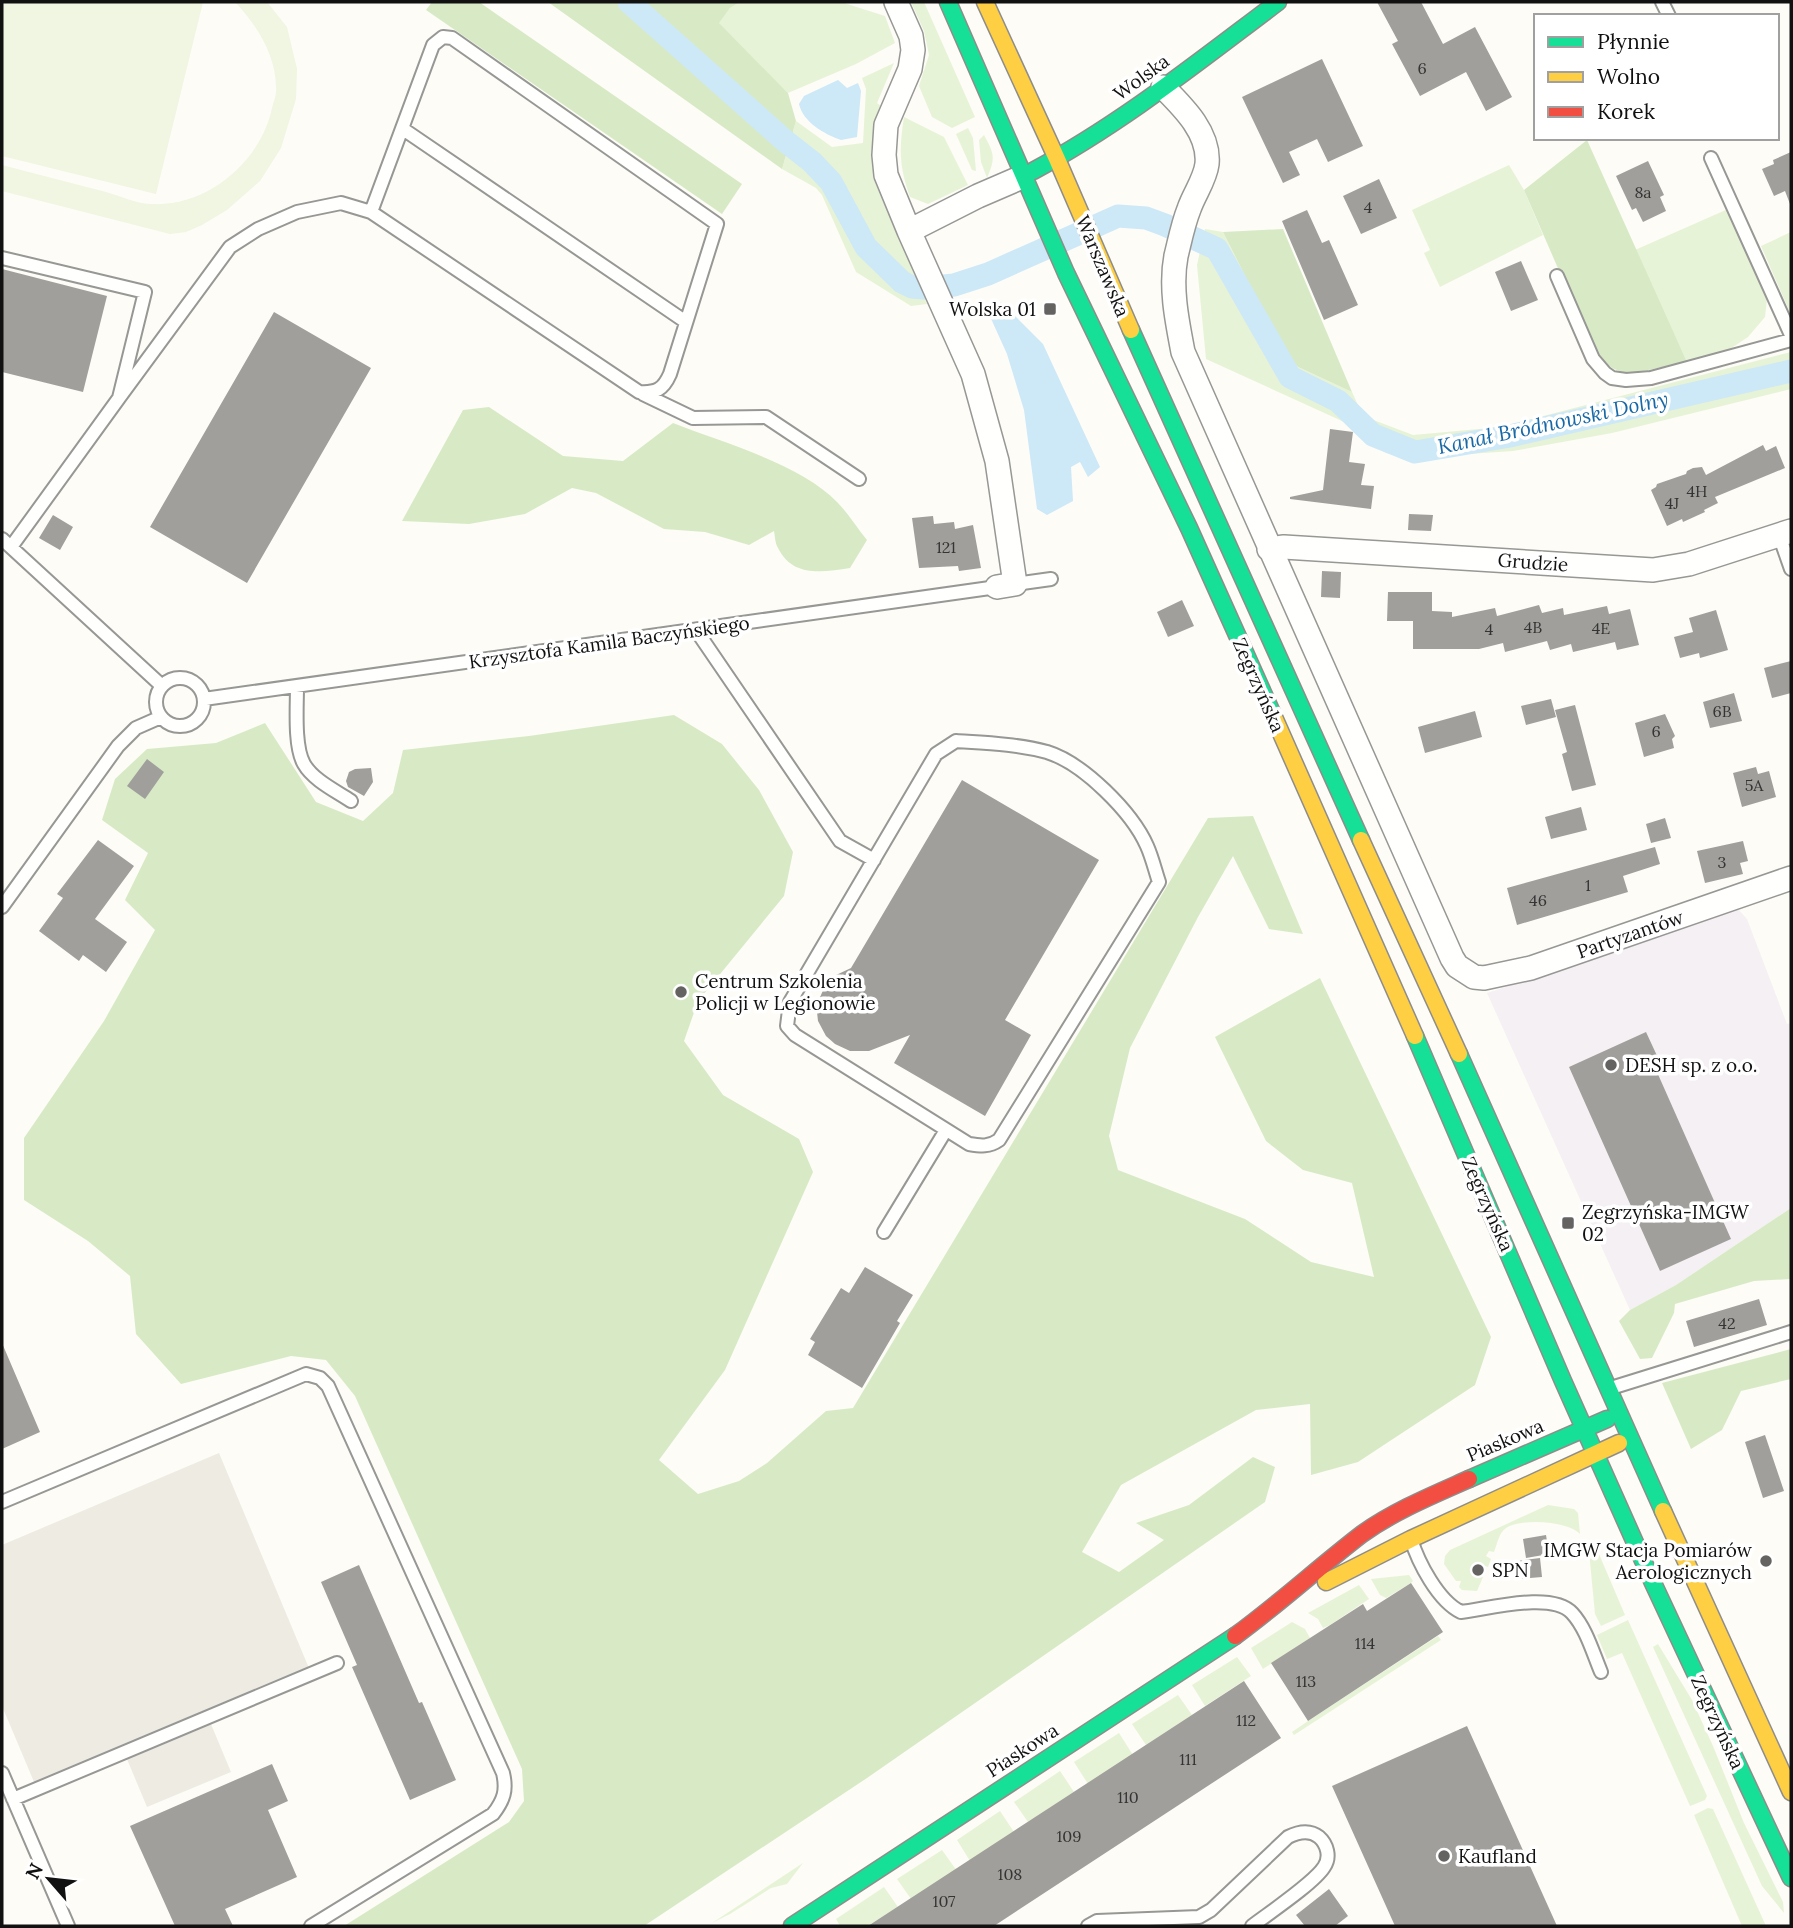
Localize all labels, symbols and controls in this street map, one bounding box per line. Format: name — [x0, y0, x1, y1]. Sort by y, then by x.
legend — [1534, 14, 1779, 140]
text: Płynnie — [1597, 28, 1670, 55]
street label: Wolska — [1108, 49, 1174, 105]
house number: 6 — [1417, 58, 1427, 78]
text: Wolno — [1597, 63, 1660, 90]
text: Korek — [1597, 98, 1656, 125]
house number: 8a — [1634, 182, 1652, 202]
house number: 4 — [1364, 197, 1373, 217]
street label: Warszawska — [1071, 211, 1135, 321]
place label: Wolska 01 — [949, 297, 1036, 321]
marker: Wolska 01 — [1042, 301, 1058, 317]
water label: Kanał Bródnowski Dolny — [1435, 385, 1671, 460]
house number: 4H — [1686, 481, 1708, 501]
house number: 4J — [1665, 493, 1679, 513]
house number: 121 — [936, 537, 956, 557]
street label: Grudzie — [1497, 548, 1569, 576]
street label: Krzysztofa Kamila Baczyńskiego — [467, 610, 751, 674]
house number: 4B — [1524, 617, 1542, 637]
house number: 4E — [1592, 618, 1610, 638]
house number: 4 — [1485, 619, 1494, 639]
street label: Zegrzyńska — [1228, 634, 1291, 736]
house number: 6B — [1712, 701, 1732, 721]
house number: 6 — [1651, 721, 1661, 741]
house number: 5A — [1745, 775, 1764, 795]
house number: 3 — [1718, 852, 1727, 872]
house number: 1 — [1585, 875, 1591, 895]
house number: 46 — [1529, 890, 1547, 910]
street label: Partyzantów — [1573, 904, 1687, 963]
place label: Centrum Szkolenia Policji w Legionowie — [695, 969, 876, 1015]
marker: Centrum Szkolenia Policji w Legionowie — [673, 984, 689, 1000]
place label: DESH sp. z o.o. — [1625, 1053, 1757, 1077]
marker: DESH sp. z o.o. — [1603, 1057, 1619, 1073]
street label: Zegrzyńska — [1457, 1153, 1520, 1255]
place label: Zegrzyńska-IMGW 02 — [1582, 1200, 1750, 1246]
marker: Zegrzyńska-IMGW 02 — [1560, 1215, 1576, 1231]
house number: 42 — [1718, 1313, 1736, 1333]
street label: Piaskowa — [1463, 1413, 1547, 1467]
place label: IMGW Stacja Pomiarów Aerologicznych — [1543, 1538, 1753, 1584]
marker: IMGW Stacja Pomiarów Aerologicznych — [1758, 1553, 1774, 1569]
place label: SPN — [1492, 1558, 1529, 1582]
marker: SPN — [1470, 1562, 1486, 1578]
house number: 114 — [1355, 1633, 1375, 1653]
house number: 113 — [1296, 1671, 1316, 1691]
street label: Zegrzyńska — [1686, 1671, 1750, 1773]
house number: 112 — [1236, 1710, 1256, 1730]
street label: Piaskowa — [981, 1718, 1063, 1782]
house number: 111 — [1179, 1749, 1197, 1769]
house number: 110 — [1117, 1787, 1139, 1807]
house number: 109 — [1056, 1826, 1082, 1846]
north arrow — [14, 1844, 84, 1914]
place label: Kaufland — [1458, 1844, 1537, 1868]
marker: Kaufland — [1436, 1848, 1452, 1864]
text: N — [20, 1859, 48, 1883]
house number: 108 — [998, 1864, 1022, 1884]
house number: 107 — [933, 1891, 956, 1911]

